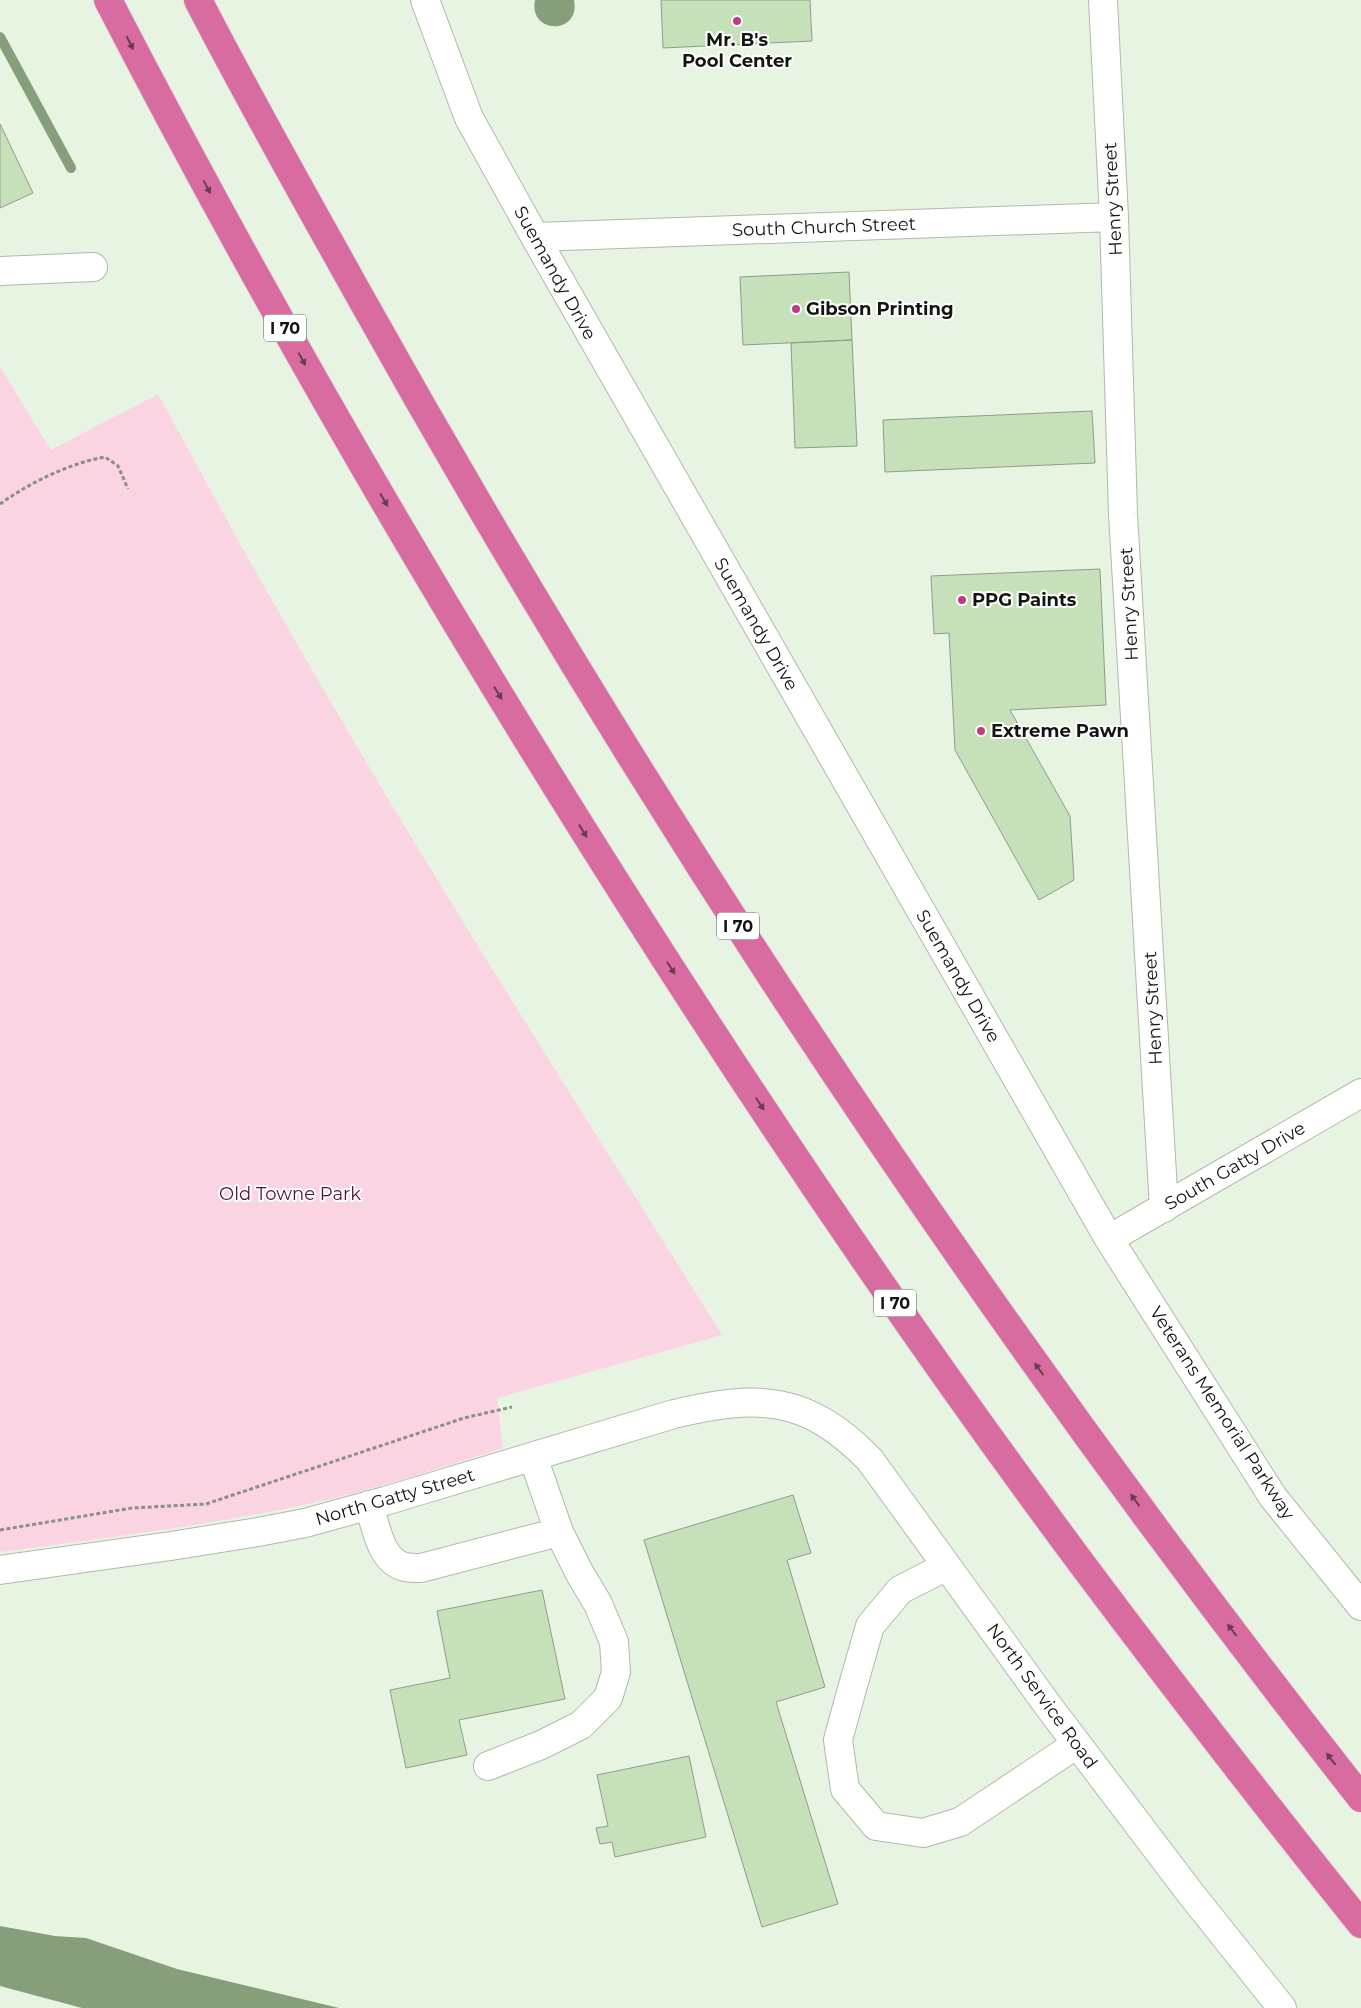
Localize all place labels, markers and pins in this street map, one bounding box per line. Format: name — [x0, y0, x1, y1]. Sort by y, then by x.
marker: Mr. B's Pool Center — [731, 15, 743, 27]
place label: Mr. B's Pool Center — [682, 29, 792, 72]
place label: Gibson Printing — [806, 298, 954, 320]
marker: Gibson Printing — [790, 303, 802, 315]
place label: PPG Paints — [972, 589, 1077, 611]
marker: PPG Paints — [956, 594, 968, 606]
place label: Extreme Pawn — [991, 720, 1129, 742]
marker: Extreme Pawn — [975, 725, 987, 737]

